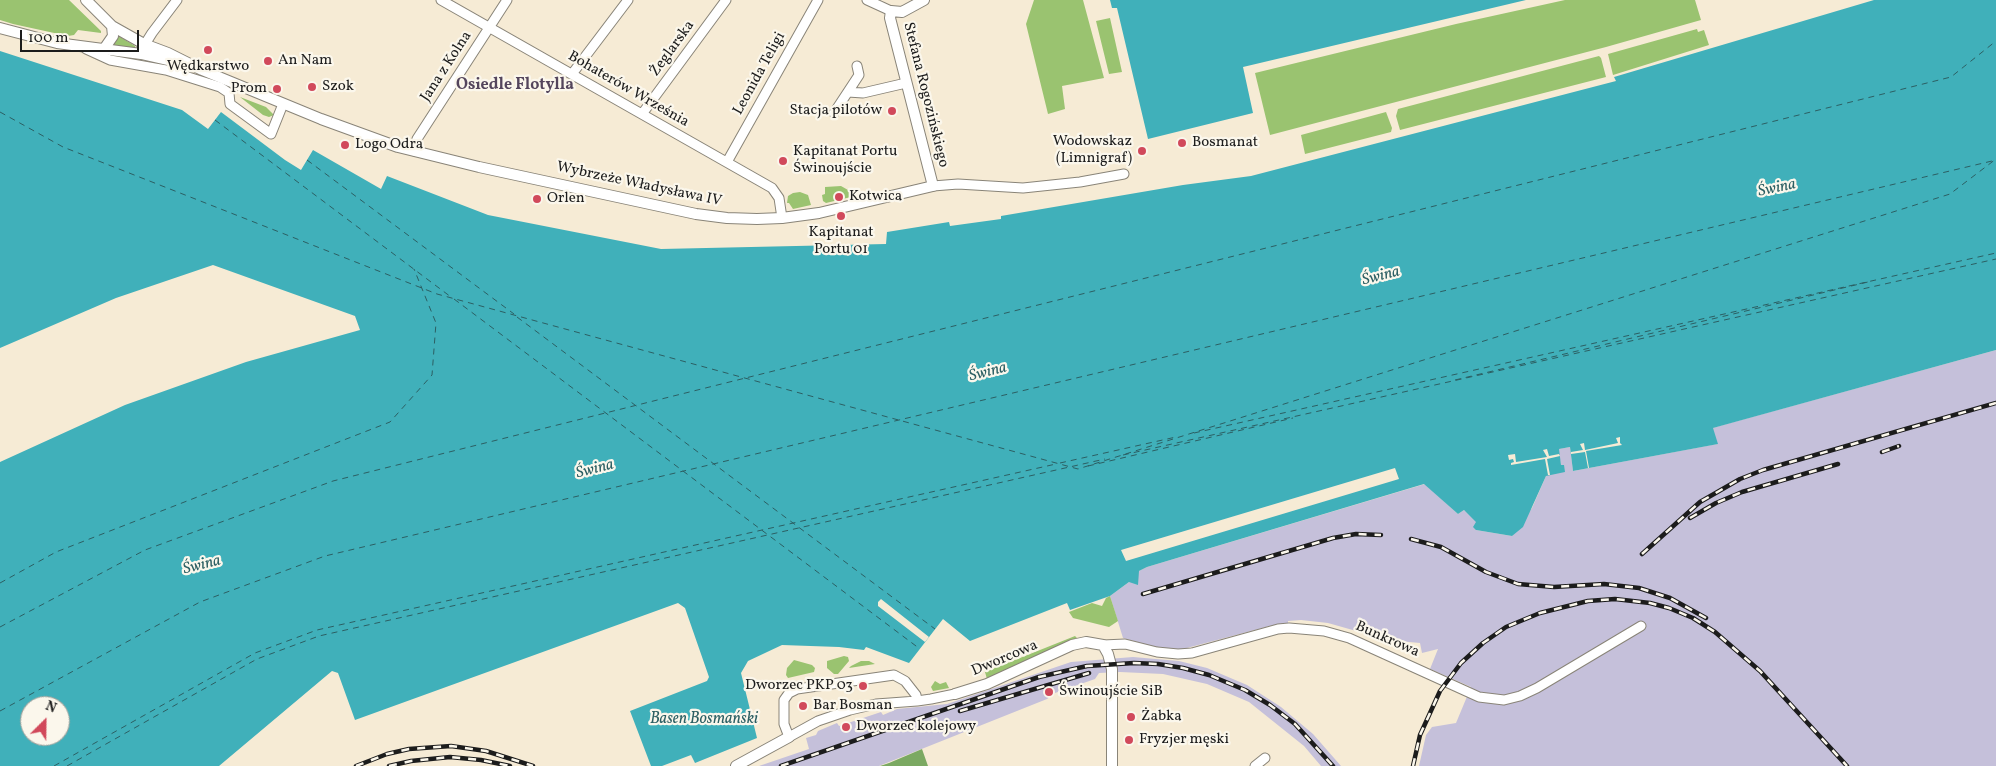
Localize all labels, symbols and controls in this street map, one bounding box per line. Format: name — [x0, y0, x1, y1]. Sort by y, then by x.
street label: Żeglarska — [647, 18, 699, 80]
scale bar — [22, 20, 141, 52]
street label: Stefana Rogozińskiego — [898, 21, 952, 169]
text: 100 m — [28, 28, 68, 49]
street label: Jana z Kolna — [417, 28, 477, 106]
street label: Leonida Teligi — [730, 29, 790, 119]
marker: Wędkarstwo — [202, 44, 214, 56]
street label: Bohaterów Września — [564, 48, 692, 132]
place label: An Nam — [278, 52, 332, 70]
marker: An Nam — [262, 55, 274, 67]
place label: Wędkarstwo — [167, 58, 249, 76]
district label: Osiedle Flotylla — [456, 76, 574, 96]
place label: Szok — [322, 78, 354, 96]
place label: Prom — [231, 80, 267, 98]
marker: Szok — [306, 81, 318, 93]
marker: Prom — [271, 83, 283, 95]
place label: Stacja pilotów — [789, 102, 882, 120]
marker: Stacja pilotów — [886, 105, 898, 117]
place label: Wodowskaz (Limnigraf) — [1053, 133, 1132, 168]
place label: Bosmanat — [1192, 134, 1258, 152]
place label: Logo Odra — [355, 136, 423, 154]
marker: Bosmanat — [1176, 137, 1188, 149]
marker: Logo Odra — [339, 139, 351, 151]
place label: Kapitanat Portu Świnoujście — [793, 143, 897, 178]
marker: Wodowskaz (Limnigraf) — [1136, 145, 1148, 157]
marker: Kapitanat Portu Świnoujście — [777, 155, 789, 167]
street label: Wybrzeże Władysława IV — [555, 159, 723, 211]
water label: Świna — [1756, 176, 1798, 202]
place label: Kotwica — [849, 188, 902, 206]
place label: Orlen — [547, 190, 585, 208]
marker: Kotwica — [833, 191, 845, 203]
marker: Orlen — [531, 193, 543, 205]
marker: Kapitanat Portu 01 — [835, 210, 847, 222]
place label: Kapitanat Portu 01 — [809, 224, 873, 259]
water label: Świna — [1360, 263, 1402, 291]
water label: Świna — [967, 359, 1009, 387]
water label: Świna — [574, 456, 616, 484]
water label: Świna — [181, 552, 223, 580]
street label: Bunkrowa — [1352, 618, 1422, 662]
street label: Dworcowa — [969, 637, 1041, 681]
place label: Dworzec PKP 03 — [745, 677, 853, 695]
marker: Dworzec PKP 03 — [857, 680, 869, 692]
place label: Świnoujście SiB — [1059, 683, 1163, 701]
marker: Świnoujście SiB — [1043, 686, 1055, 698]
north arrow — [20, 696, 70, 746]
text: N — [42, 697, 59, 718]
place label: Bar Bosman — [813, 697, 893, 715]
marker: Bar Bosman — [797, 700, 809, 712]
place label: Żabka — [1141, 708, 1182, 726]
water label: Basen Bosmański — [650, 710, 758, 730]
marker: Żabka — [1125, 711, 1137, 723]
place label: Dworzec kolejowy — [856, 718, 976, 736]
marker: Dworzec kolejowy — [840, 721, 852, 733]
place label: Fryzjer męski — [1139, 731, 1229, 749]
marker: Fryzjer męski — [1123, 734, 1135, 746]

